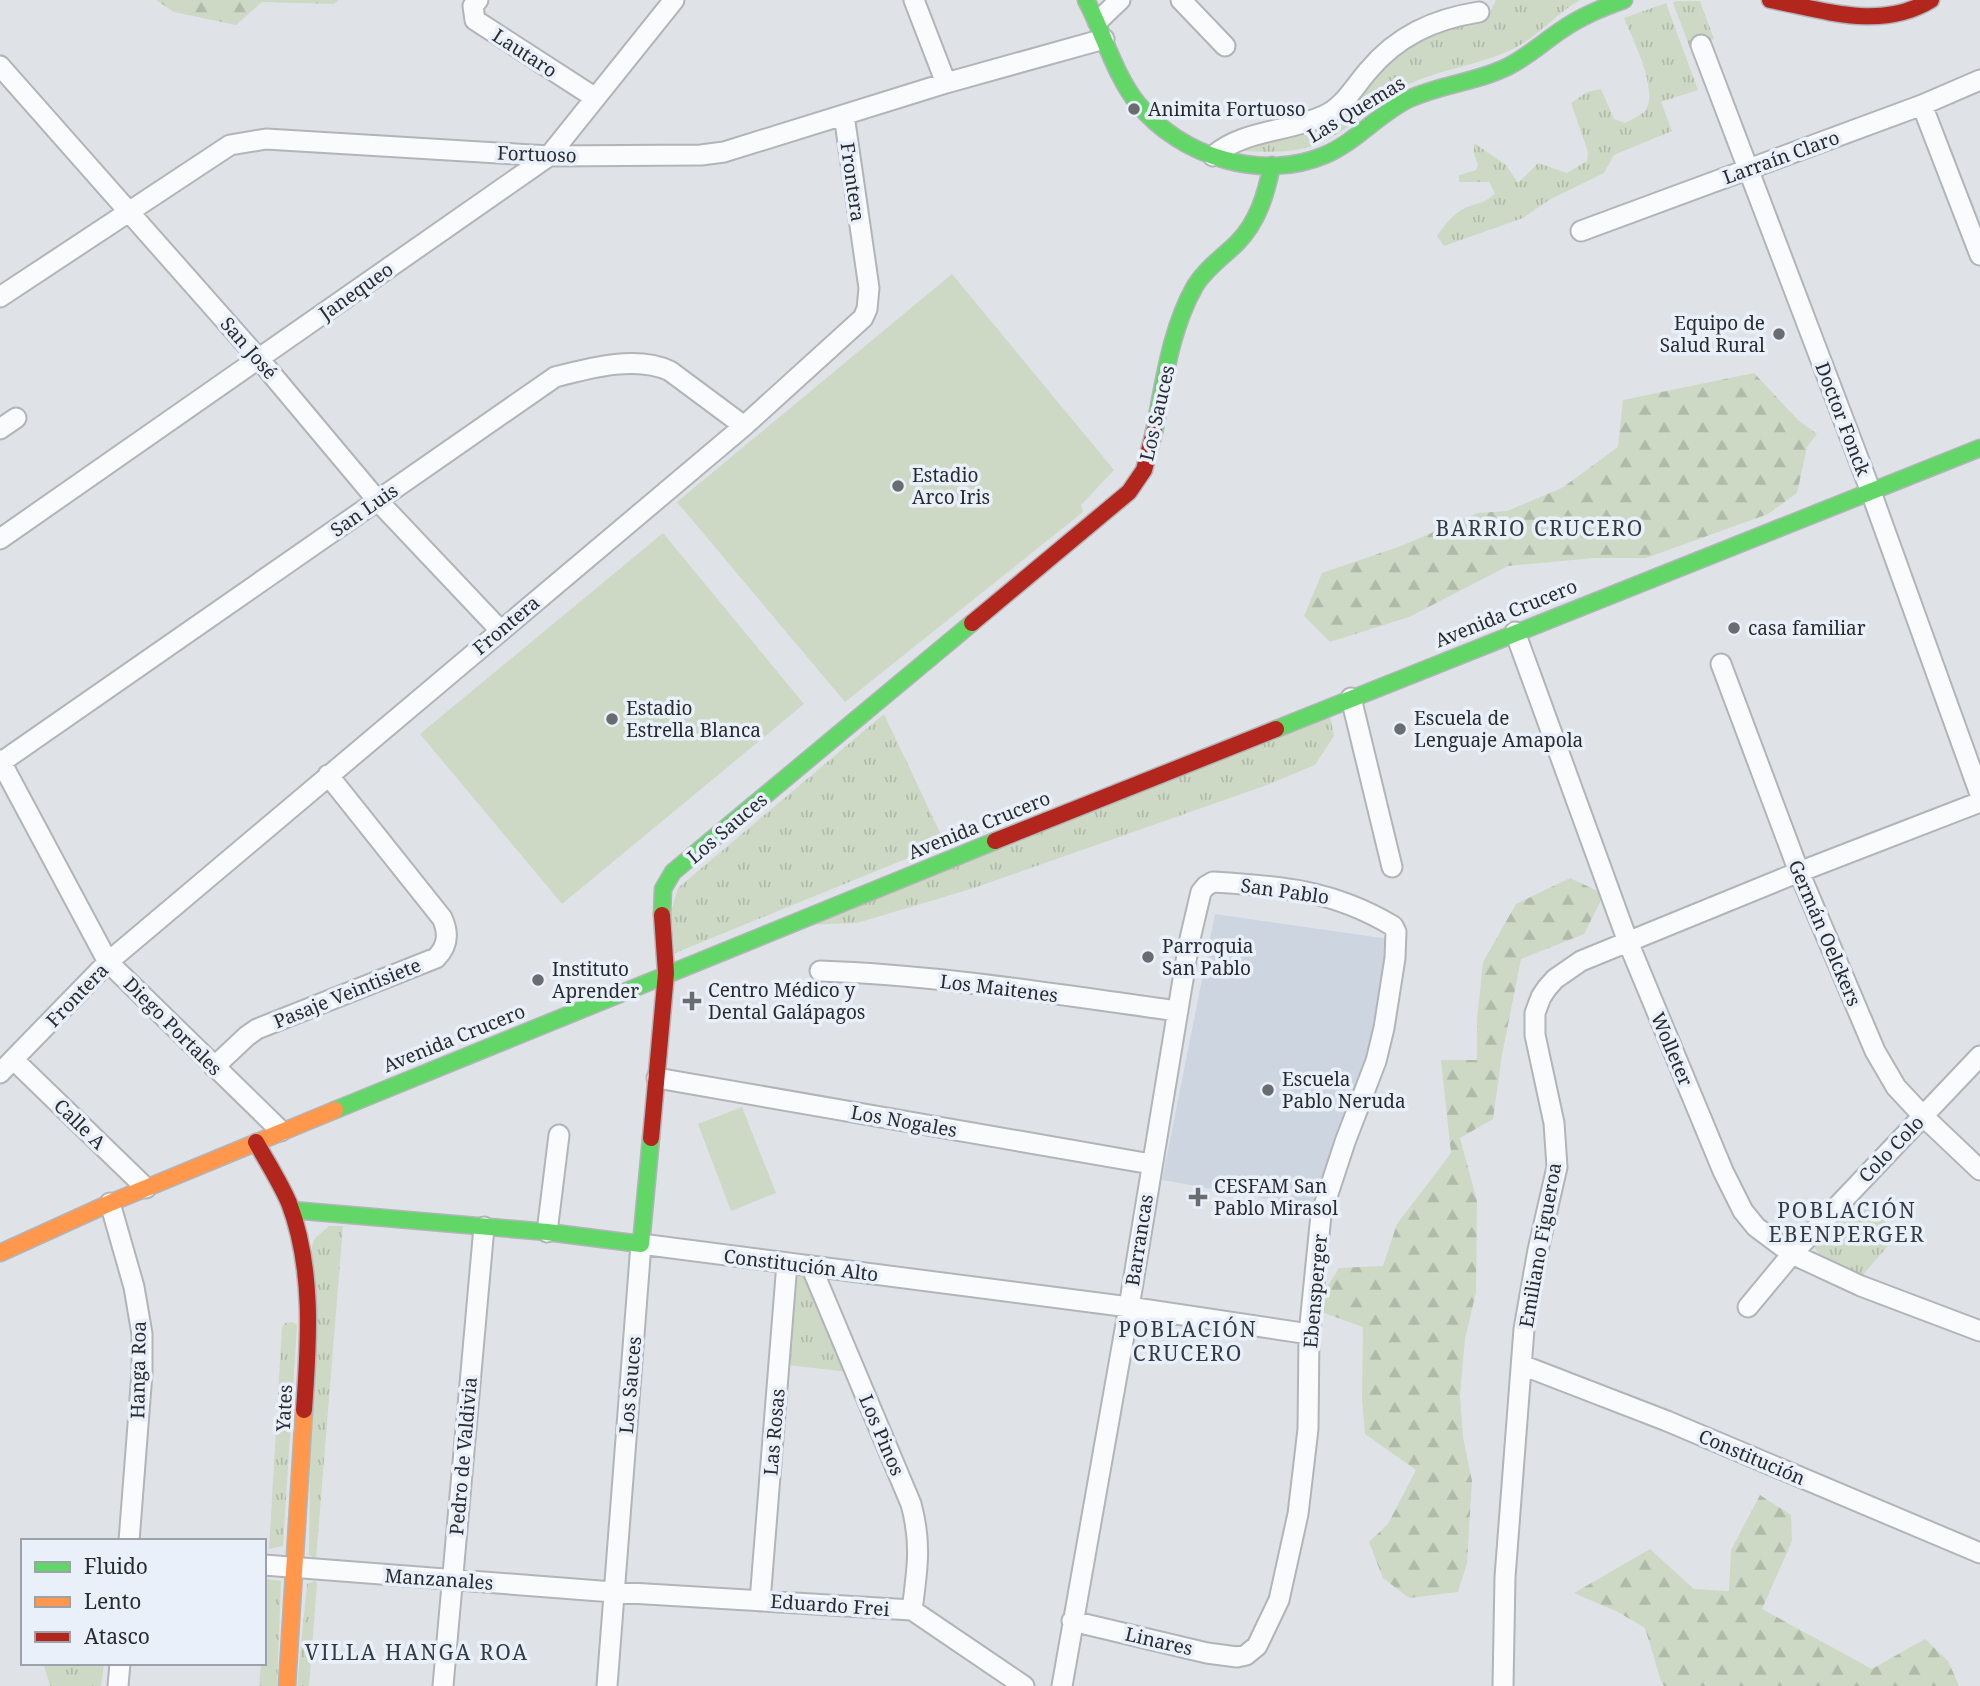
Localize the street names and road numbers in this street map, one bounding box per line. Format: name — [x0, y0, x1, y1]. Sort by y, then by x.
street label: Lautaro — [488, 23, 562, 83]
street label: Las Quemas — [1302, 70, 1410, 148]
street label: Larraín Claro — [1719, 124, 1843, 190]
street label: Fortuoso — [497, 140, 577, 168]
street label: Frontera — [835, 141, 871, 223]
street label: Janequeo — [313, 256, 398, 327]
street label: San José — [215, 311, 283, 385]
street label: Doctor Fonck — [1809, 358, 1877, 480]
street label: Los Sauces — [1133, 363, 1181, 463]
street label: San Luis — [325, 477, 403, 543]
street label: Avenida Crucero — [1431, 573, 1581, 653]
street label: Frontera — [467, 589, 545, 661]
street label: Avenida Crucero — [904, 785, 1054, 865]
street label: Los Sauces — [681, 787, 773, 869]
street label: Germán Oelckers — [1782, 856, 1868, 1010]
street label: San Pablo — [1239, 872, 1331, 910]
street label: Pasaje Veintisiete — [269, 952, 425, 1034]
street label: Frontera — [40, 957, 114, 1033]
street label: Los Maitenes — [938, 968, 1060, 1008]
street label: Diego Portales — [118, 971, 228, 1081]
street label: Avenida Crucero — [379, 998, 529, 1078]
street label: Wolleter — [1645, 1008, 1699, 1090]
street label: Calle A — [48, 1093, 112, 1156]
street label: Los Nogales — [849, 1099, 959, 1143]
street label: Colo Colo — [1853, 1110, 1929, 1188]
street label: Emiliano Figueroa — [1513, 1160, 1567, 1330]
street label: Barrancas — [1119, 1192, 1159, 1288]
street label: Ebensperger — [1297, 1233, 1333, 1349]
street label: Constitución Alto — [722, 1243, 880, 1287]
street label: Hanga Roa — [124, 1321, 152, 1419]
street label: Los Sauces — [613, 1335, 647, 1435]
street label: Pedro de Valdivia — [443, 1376, 483, 1536]
street label: Yates — [270, 1384, 298, 1433]
street label: Las Rosas — [757, 1387, 791, 1477]
street label: Los Pinos — [853, 1390, 911, 1480]
street label: Constitución — [1695, 1423, 1809, 1491]
street label: Manzanales — [384, 1562, 494, 1596]
street label: Eduardo Frei — [770, 1588, 890, 1622]
street label: Linares — [1123, 1621, 1195, 1661]

